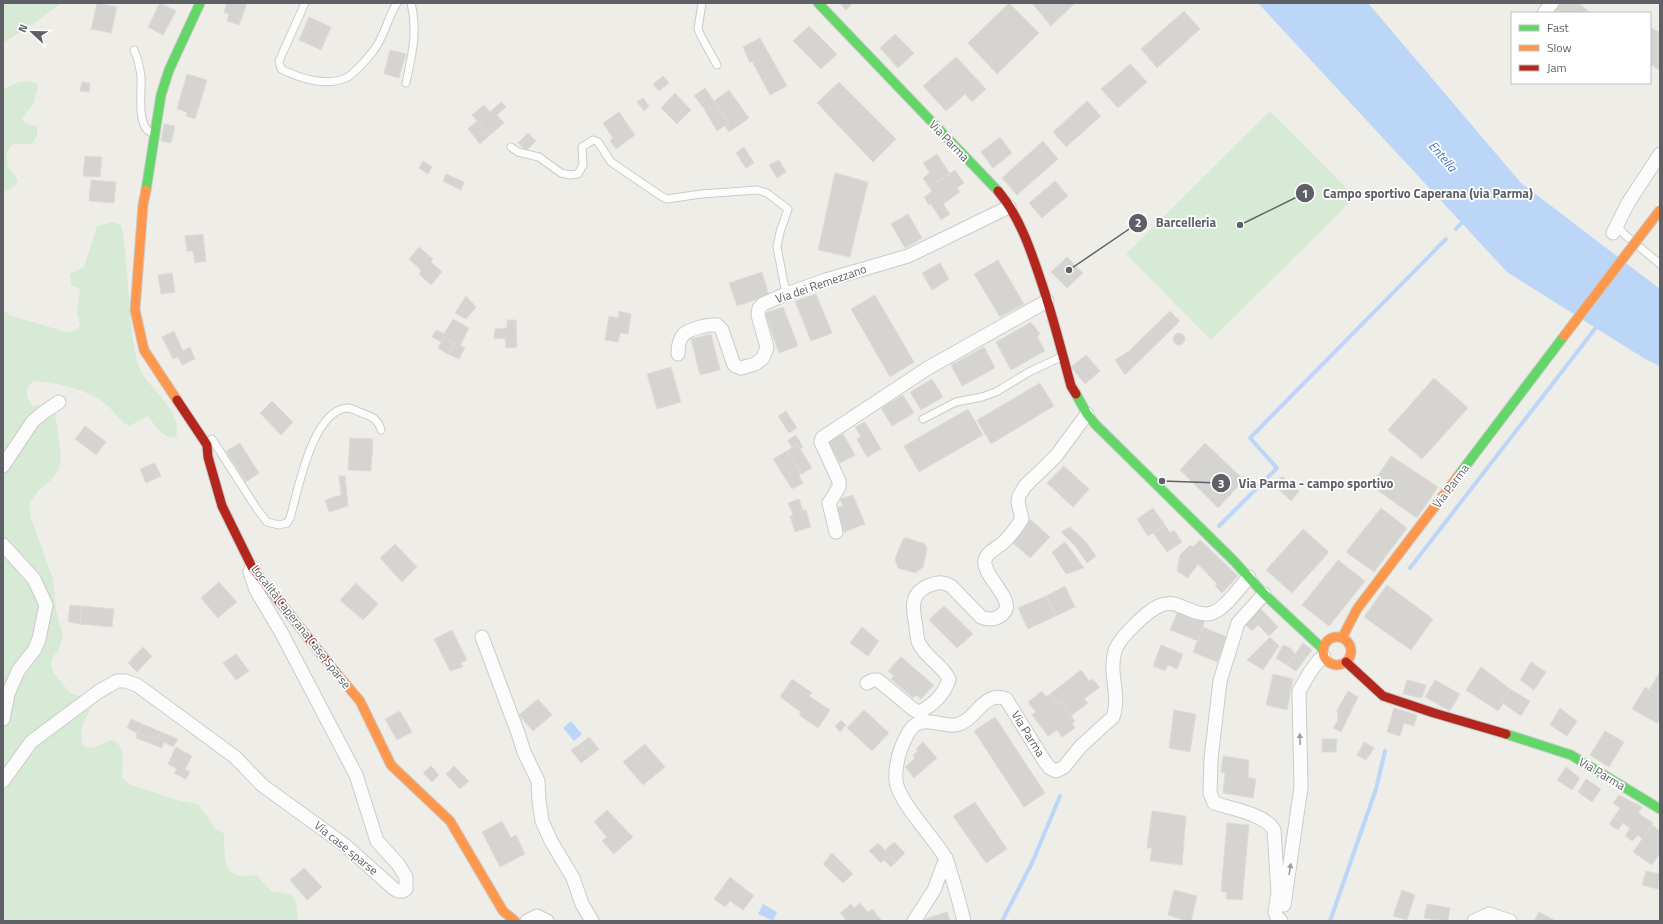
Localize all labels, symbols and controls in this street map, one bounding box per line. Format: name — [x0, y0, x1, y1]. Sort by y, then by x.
north arrow — [12, 12, 52, 52]
legend — [1511, 12, 1651, 84]
text: Fast — [1547, 18, 1570, 37]
text: N — [14, 22, 32, 35]
text: Slow — [1547, 38, 1572, 57]
text: Jam — [1547, 58, 1567, 77]
street label: Via Parma — [925, 116, 974, 166]
water label: Entella — [1424, 136, 1463, 177]
callout: Campo sportivo Caperana (via Parma) — [1295, 181, 1541, 206]
text: Campo sportivo Caperana (via Parma) — [1323, 183, 1533, 203]
text: 1 — [1302, 184, 1308, 203]
callout: Barcelleria — [1128, 210, 1224, 235]
text: Barcelleria — [1156, 212, 1216, 232]
text: 2 — [1135, 213, 1141, 232]
street label: Via dei Remezzano — [773, 259, 869, 308]
street label: Via Parma — [1428, 459, 1474, 512]
callout: Via Parma - campo sportivo — [1211, 471, 1402, 496]
text: Via Parma - campo sportivo — [1239, 473, 1394, 493]
text: 3 — [1218, 474, 1224, 493]
street label: Località Caperana Case Sparse — [247, 560, 356, 693]
street label: Via Parma — [1007, 707, 1050, 761]
one-way arrow — [1296, 733, 1303, 745]
street label: Via Parma — [1575, 752, 1629, 795]
street label: Via case sparse — [310, 816, 382, 879]
one-way arrow — [1287, 863, 1293, 875]

